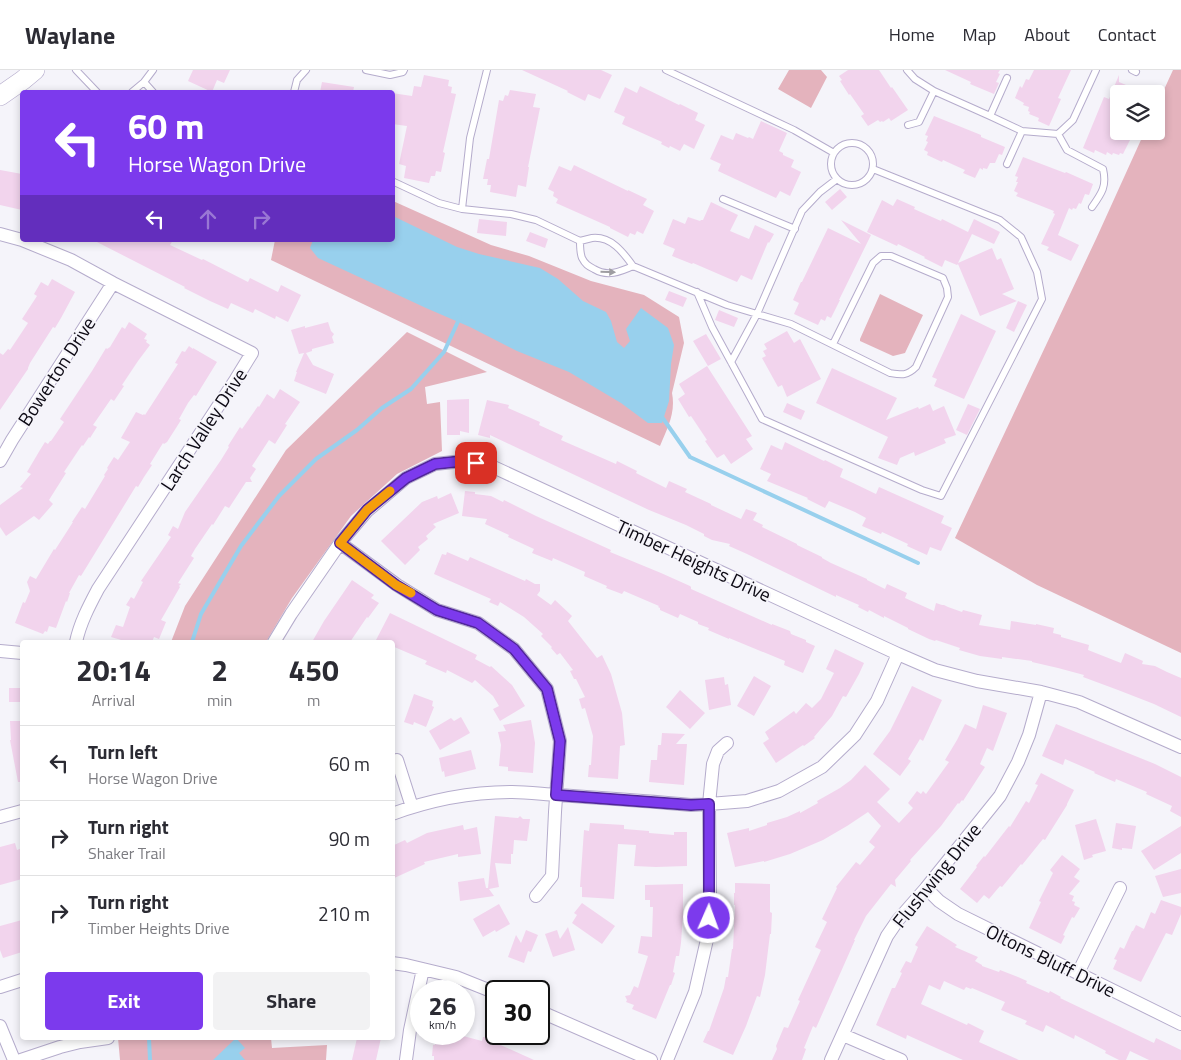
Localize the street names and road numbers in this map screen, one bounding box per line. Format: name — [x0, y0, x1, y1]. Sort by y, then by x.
street label: Bowerton Drive — [10, 311, 102, 431]
street label: Larch Valley Drive — [152, 362, 254, 496]
street label: Timber Heights Drive — [612, 511, 776, 609]
street label: Flushwing Drive — [885, 816, 987, 934]
street label: Oltons Bluff Drive — [981, 916, 1121, 1004]

